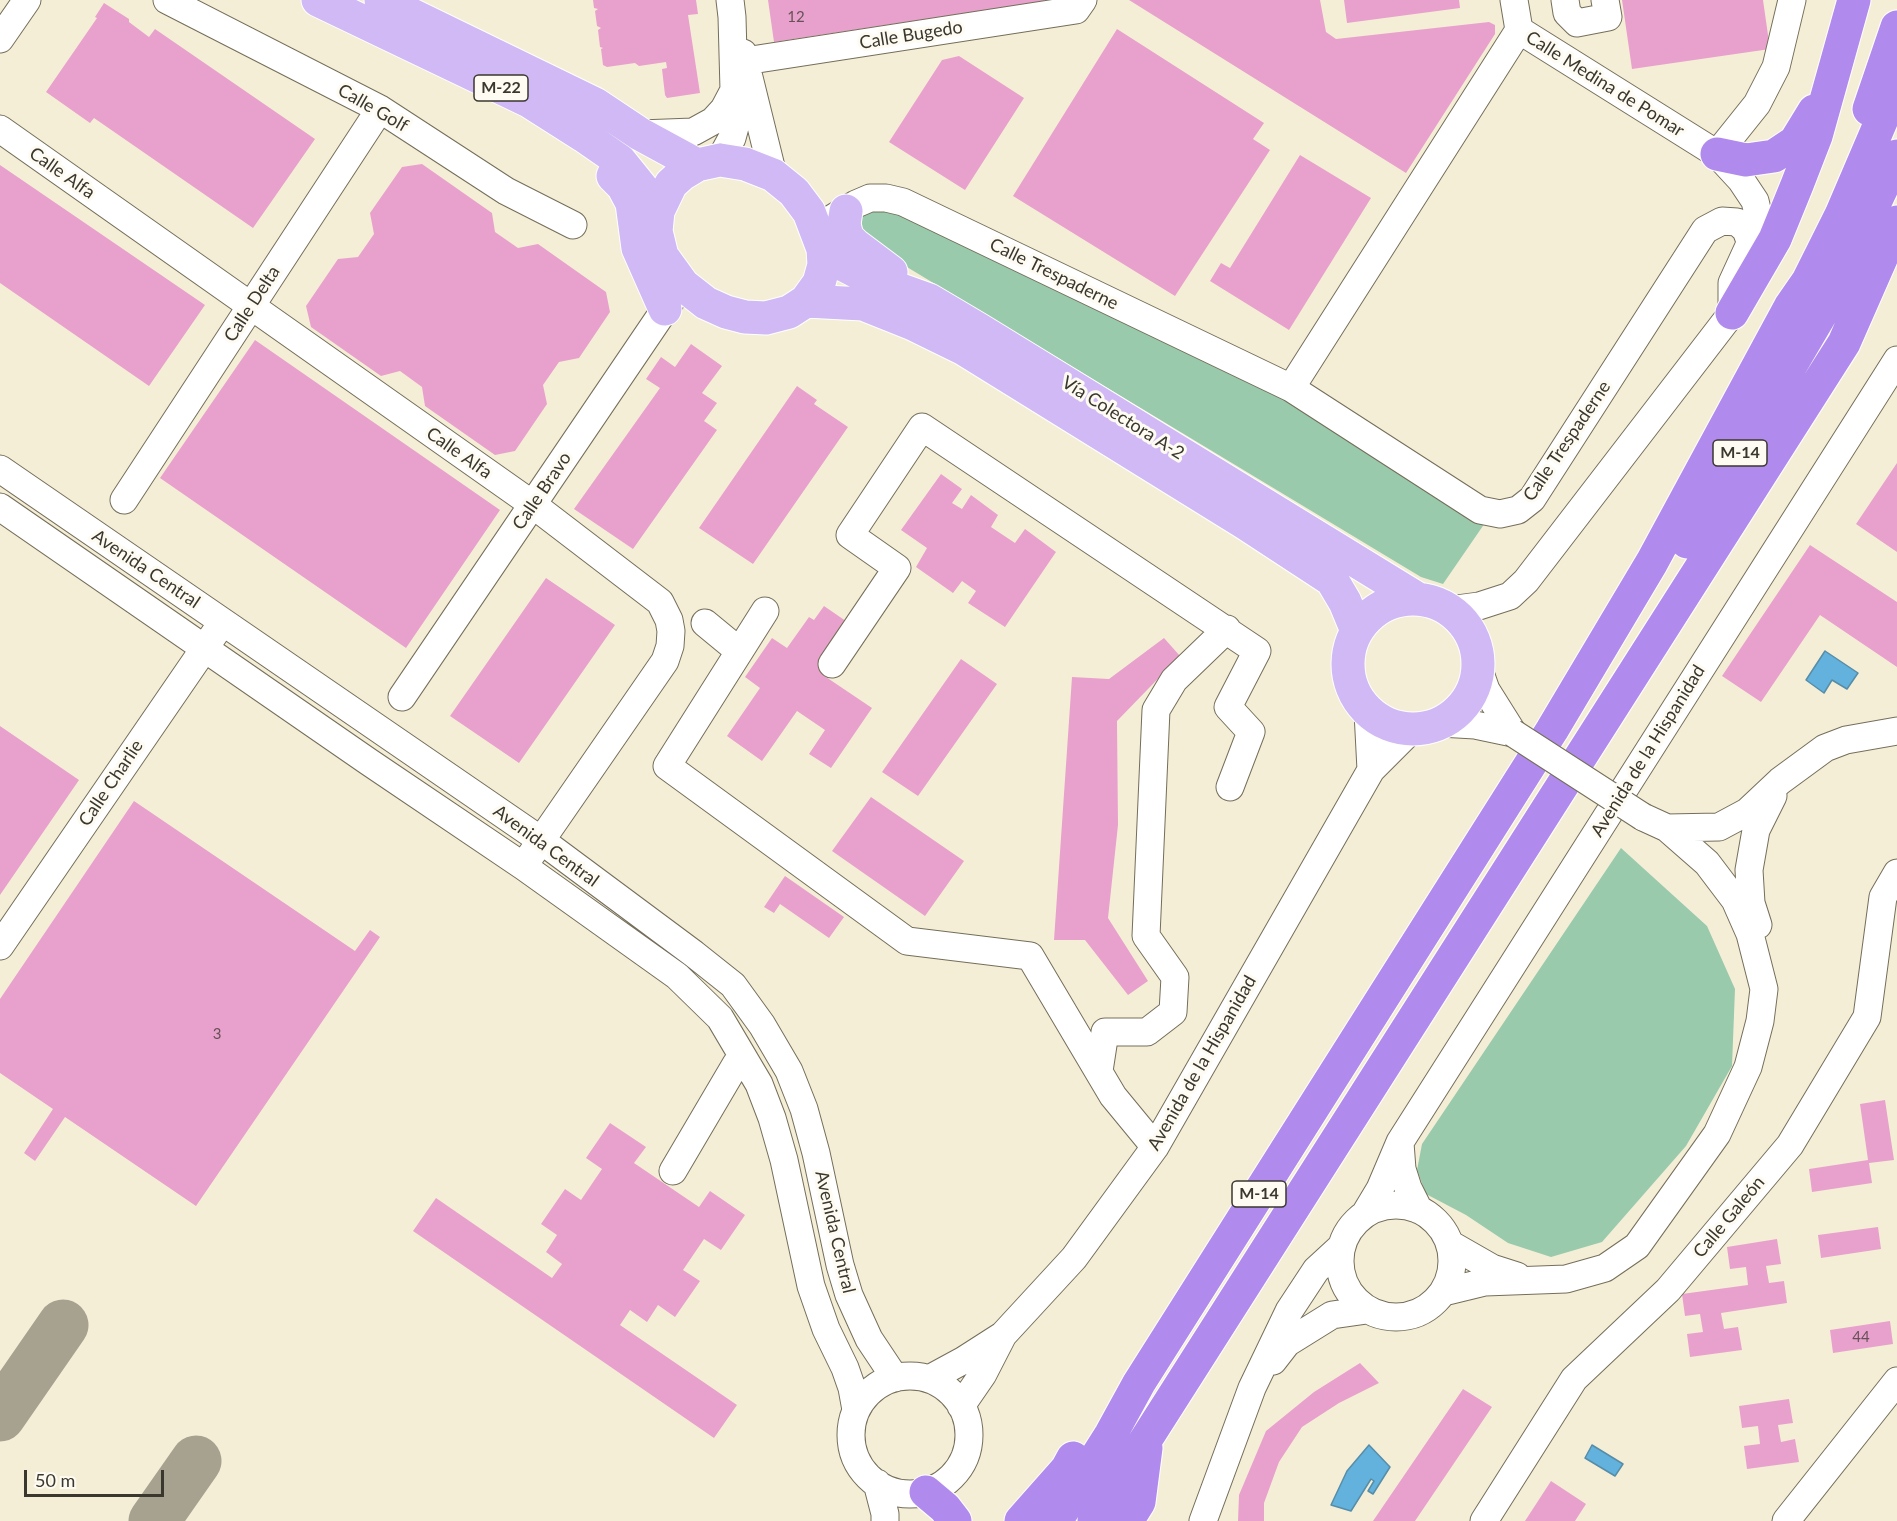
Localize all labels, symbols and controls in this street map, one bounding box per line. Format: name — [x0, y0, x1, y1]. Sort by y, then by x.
house number: 12 — [787, 8, 805, 26]
street label: Calle Bugedo — [858, 16, 964, 54]
street label: Calle Medina de Pomar — [1522, 26, 1688, 142]
road number: M-22 — [474, 75, 528, 101]
street label: Calle Golf — [334, 79, 412, 137]
street label: Calle Alfa — [25, 143, 99, 203]
street label: Calle Trespaderne — [986, 234, 1122, 314]
street label: Calle Delta — [219, 262, 285, 346]
street label: Vía Colectora A-2 — [1058, 372, 1188, 464]
street label: Calle Trespaderne — [1519, 377, 1615, 505]
street label: Calle Alfa — [422, 423, 496, 483]
road number: M-14 — [1713, 440, 1767, 466]
street label: Calle Bravo — [508, 448, 576, 534]
street label: Avenida Central — [88, 525, 204, 613]
street label: Avenida de la Hispanidad — [1586, 661, 1710, 841]
street label: Calle Charlie — [74, 736, 148, 830]
street label: Avenida Central — [489, 800, 603, 892]
street label: Avenida de la Hispanidad — [1143, 972, 1261, 1154]
house number: 3 — [213, 1025, 221, 1043]
street label: Avenida Central — [810, 1169, 860, 1295]
street label: Calle Galeón — [1689, 1172, 1769, 1262]
road number: M-14 — [1232, 1181, 1286, 1207]
house number: 44 — [1852, 1328, 1870, 1346]
scale bar — [27, 1458, 166, 1496]
text: 50 m — [35, 1469, 75, 1491]

